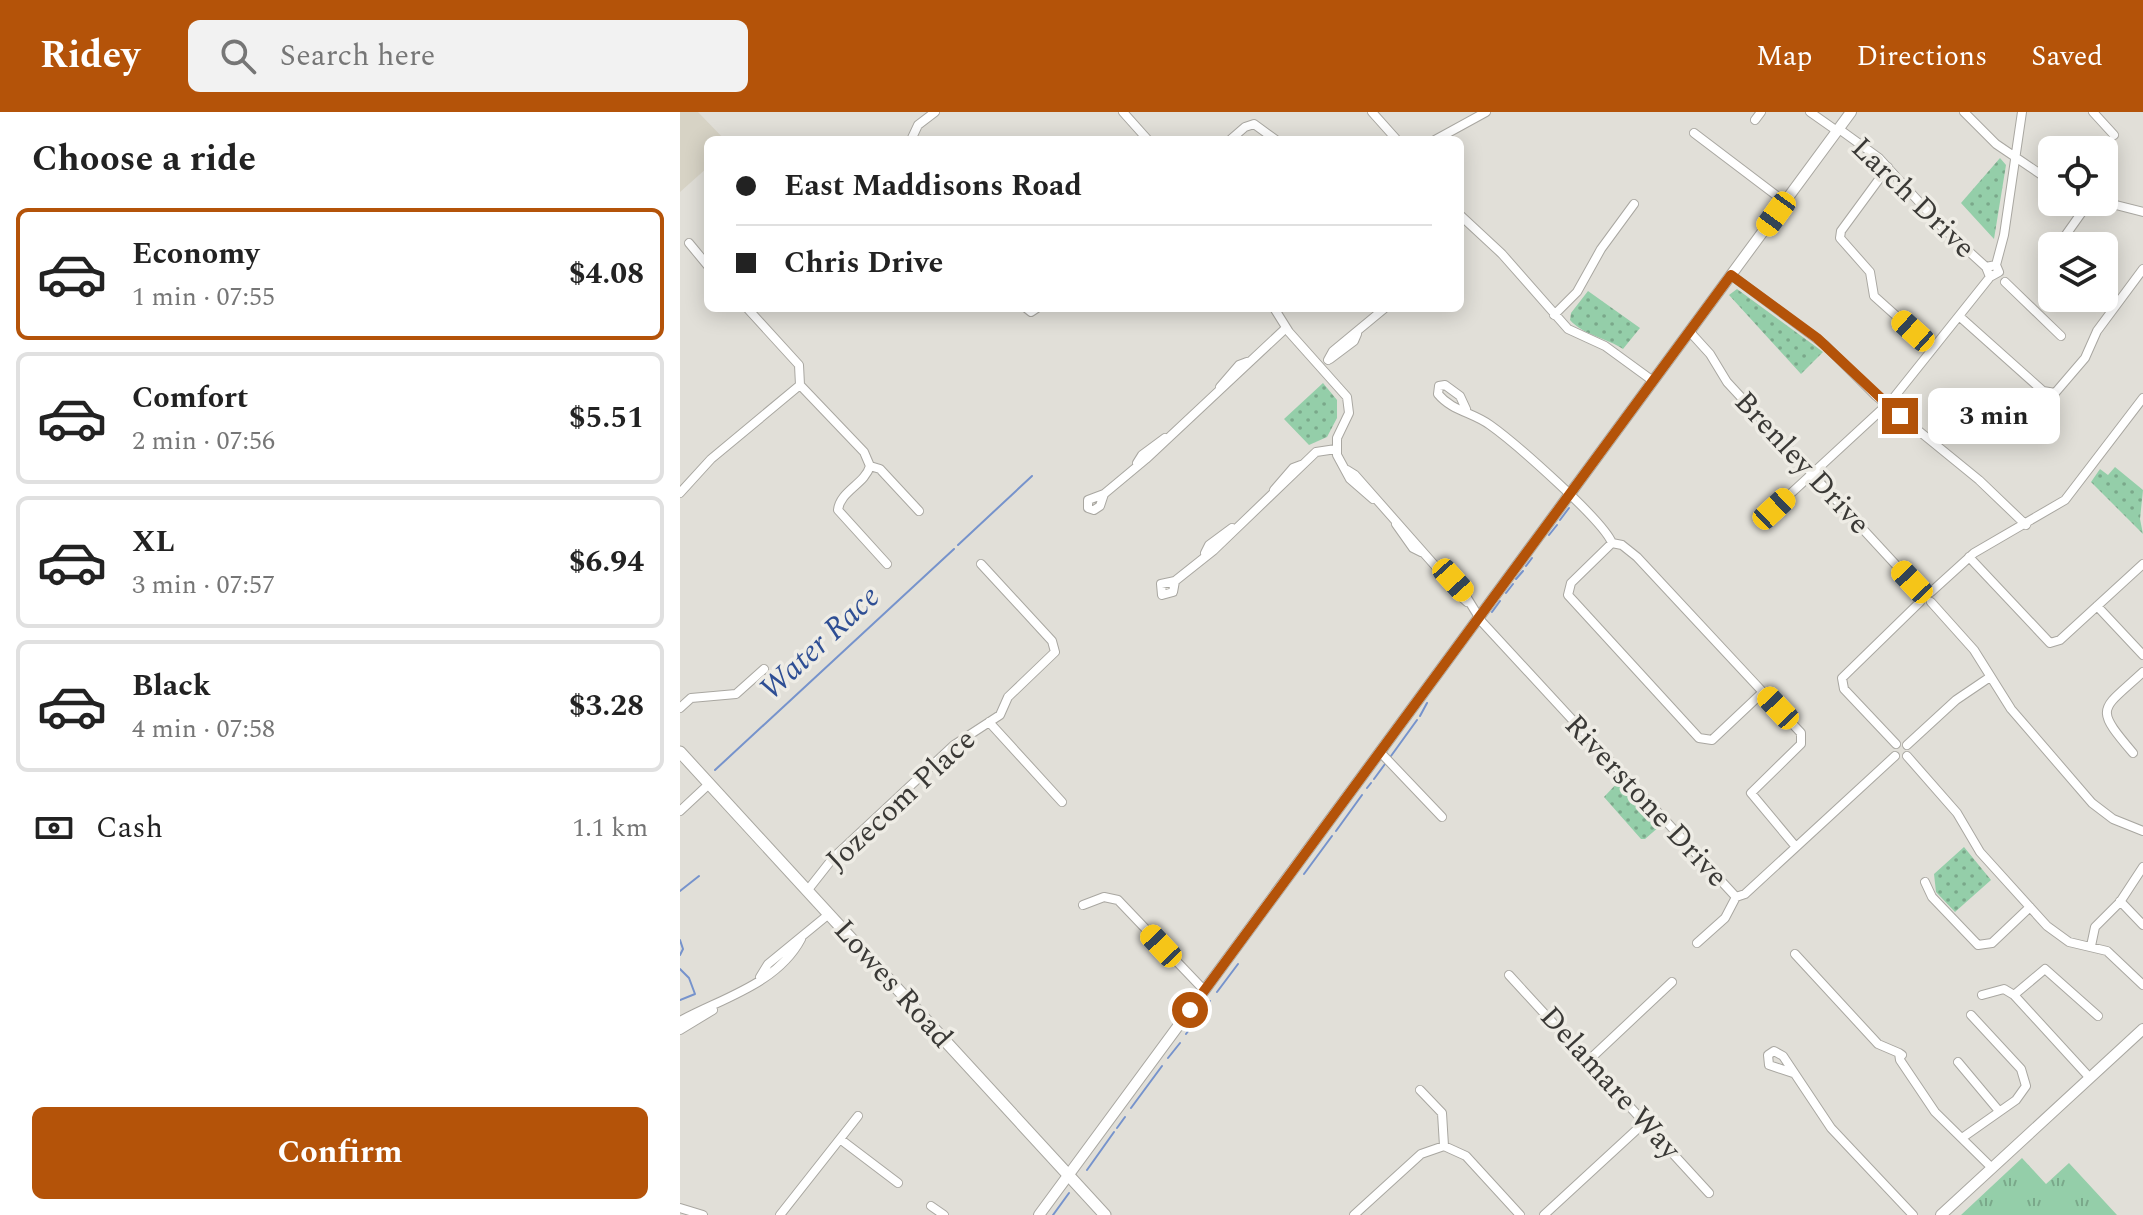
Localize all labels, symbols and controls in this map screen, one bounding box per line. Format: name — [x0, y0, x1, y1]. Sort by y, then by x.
search box — [188, 20, 748, 92]
text: Ridey — [40, 27, 140, 85]
text: Search here — [280, 33, 435, 79]
icon: search — [216, 34, 260, 78]
text: Map — [1756, 35, 1813, 78]
text: Directions — [1857, 35, 1987, 78]
text: Saved — [2031, 35, 2103, 78]
street label: Larch Drive — [1840, 126, 1986, 270]
text: Choose a ride — [32, 132, 256, 187]
map controls — [2038, 136, 2118, 312]
button: locate — [2038, 136, 2118, 216]
text: East Maddisons Road — [784, 163, 1082, 209]
car — [1752, 188, 1800, 240]
text: Economy — [132, 231, 259, 277]
button: layers — [2038, 232, 2118, 312]
icon: car — [36, 238, 108, 310]
text: Chris Drive — [784, 240, 943, 286]
text: $4.08 — [569, 251, 644, 297]
text: 1 min · 07:55 — [132, 277, 275, 317]
car — [1887, 306, 1939, 356]
text: Comfort — [132, 375, 248, 421]
street label: Brenley Drive — [1723, 381, 1881, 545]
icon: car — [36, 382, 108, 454]
callout: 3 min — [1928, 388, 2060, 444]
text: $5.51 — [569, 395, 644, 441]
text: 3 min — [1959, 396, 2029, 436]
route end — [1882, 398, 1918, 434]
text: 2 min · 07:56 — [132, 421, 275, 461]
car — [1748, 484, 1800, 534]
text: XL — [132, 519, 175, 565]
icon: car — [36, 526, 108, 598]
text: $6.94 — [569, 539, 644, 585]
car — [1428, 554, 1478, 606]
car — [1887, 556, 1937, 608]
text: 3 min · 07:57 — [132, 565, 275, 605]
water label: Water Race — [748, 574, 892, 712]
text: Black — [132, 663, 211, 709]
icon: car — [36, 670, 108, 742]
car — [1753, 682, 1803, 734]
text: $3.28 — [569, 683, 644, 729]
street label: Riverstone Drive — [1553, 704, 1739, 898]
text: 4 min · 07:58 — [132, 709, 275, 749]
street label: Jozecom Place — [815, 718, 987, 882]
text: Cash — [96, 805, 163, 851]
icon: cash — [32, 806, 76, 850]
text: 1.1 km — [572, 808, 648, 848]
street label: Lowes Road — [822, 909, 964, 1059]
car — [1136, 920, 1186, 972]
route start — [1172, 992, 1208, 1028]
street label: Delamare Way — [1528, 996, 1693, 1171]
button: Confirm — [32, 1107, 648, 1199]

